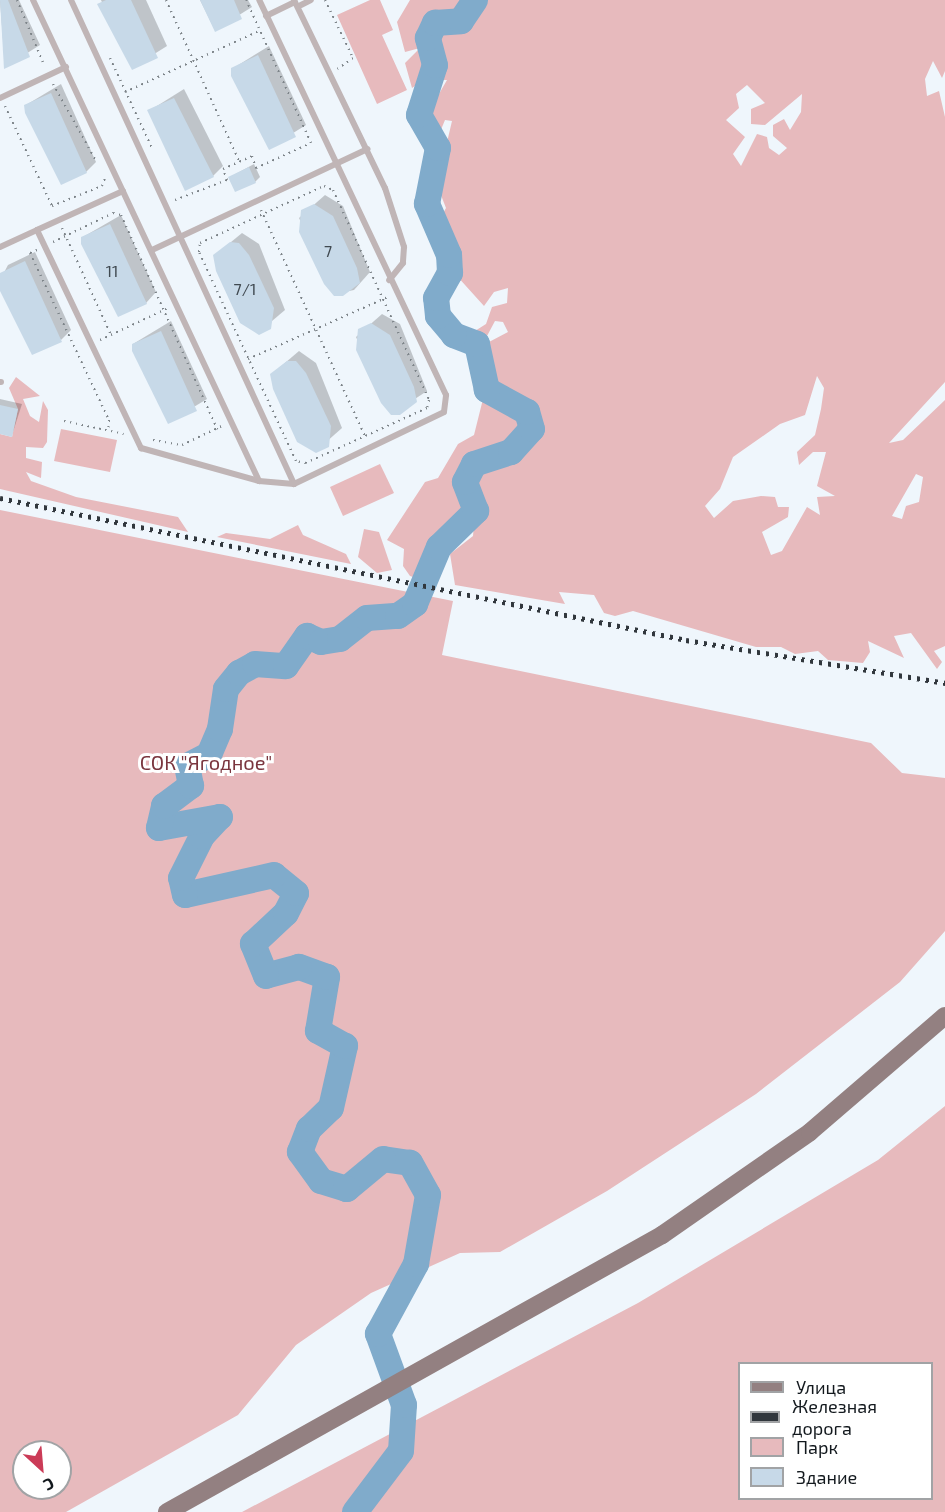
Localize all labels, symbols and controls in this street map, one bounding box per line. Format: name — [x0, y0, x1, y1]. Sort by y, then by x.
house number: 7 — [324, 241, 332, 261]
house number: 11 — [106, 261, 118, 281]
house number: 7/1 — [234, 279, 256, 299]
park label: СОК "Ягодное" — [140, 750, 272, 774]
legend — [738, 1362, 933, 1500]
text: Улица — [796, 1376, 846, 1398]
text: Железная дорога — [792, 1395, 877, 1439]
text: Парк — [796, 1436, 838, 1458]
north arrow — [12, 1440, 72, 1500]
text: Здание — [796, 1466, 857, 1488]
text: С — [41, 1474, 58, 1495]

